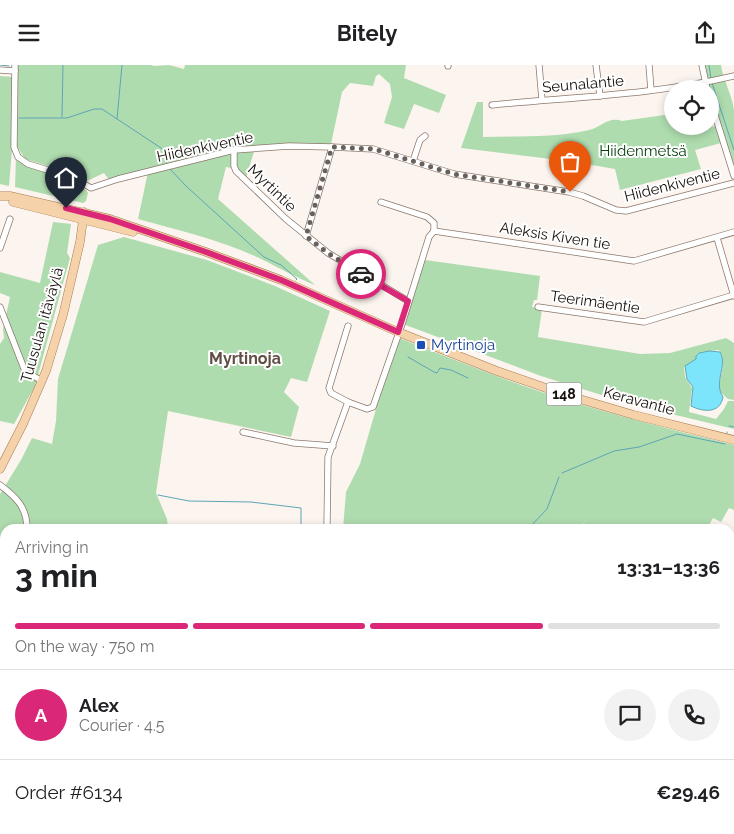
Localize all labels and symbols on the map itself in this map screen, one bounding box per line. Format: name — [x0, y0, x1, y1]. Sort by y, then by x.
street label: Seunalantie — [541, 71, 625, 97]
street label: Hiidenkiventie — [155, 128, 255, 166]
pin — [549, 141, 591, 192]
park label: Hiidenmetsä — [599, 142, 687, 160]
pin — [45, 157, 87, 208]
street label: Myrtintie — [244, 160, 300, 216]
street label: Hiidenkiventie — [622, 164, 722, 206]
street label: Aleksis Kiven tie — [498, 218, 612, 254]
courier — [336, 249, 386, 299]
street label: Tuusulan itäväylä — [17, 265, 67, 385]
street label: Teerimäentie — [549, 287, 641, 317]
place label: Myrtinoja — [431, 336, 495, 354]
marker: Myrtinoja — [415, 339, 427, 351]
district label: Myrtinoja — [209, 349, 281, 368]
road number: 148 — [546, 383, 582, 405]
street label: Keravantie — [601, 383, 677, 419]

